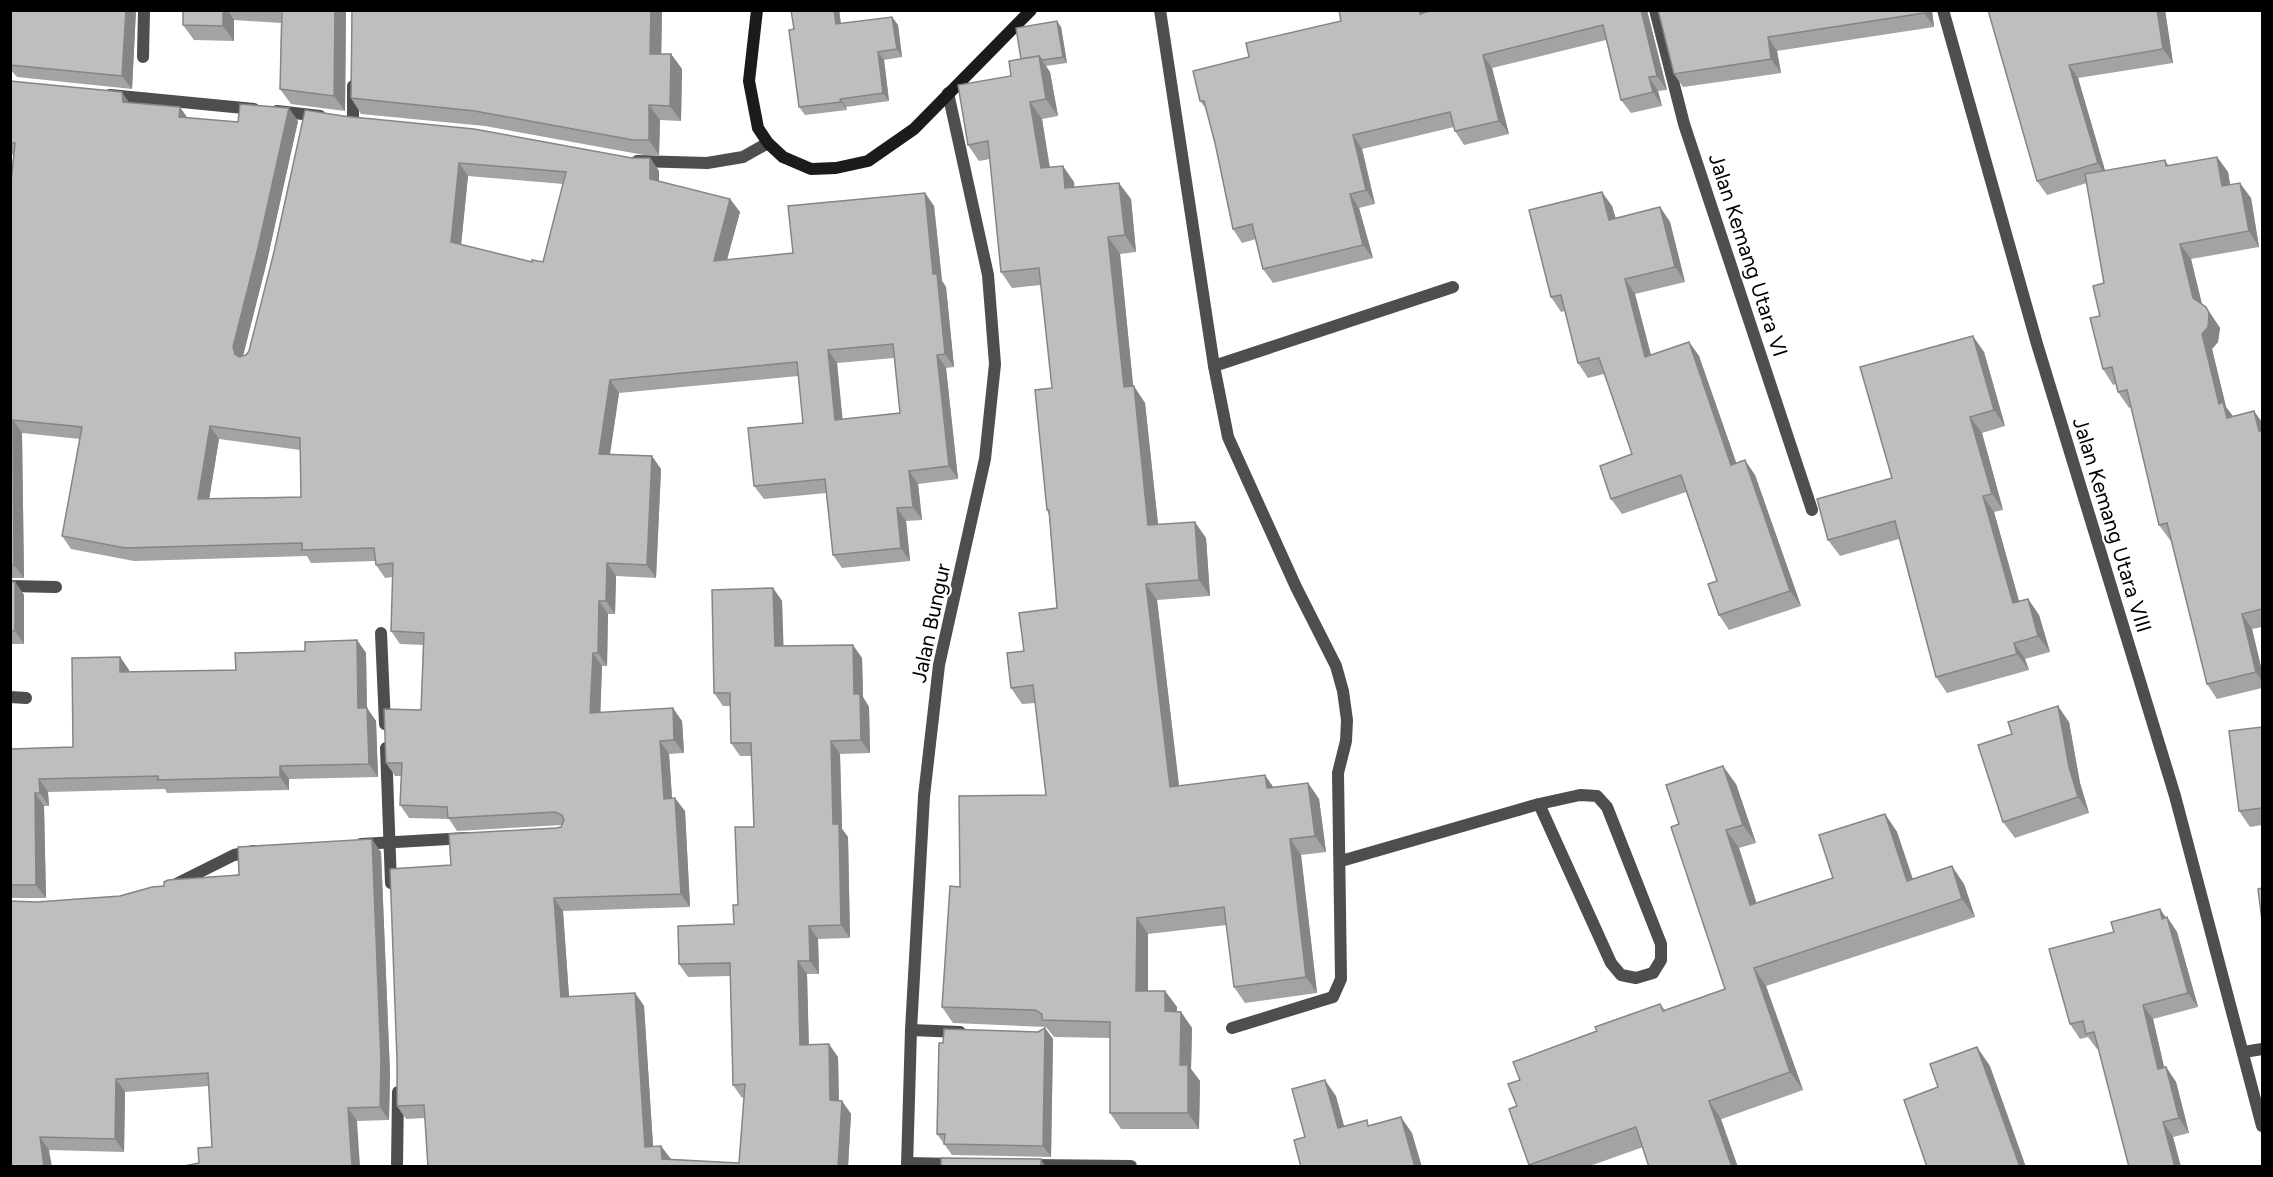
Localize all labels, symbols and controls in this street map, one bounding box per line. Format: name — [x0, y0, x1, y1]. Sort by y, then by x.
street label: Jalan Kemang Utara VI — [1704, 150, 1793, 360]
street label: Jalan Kemang Utara VIII — [2068, 414, 2157, 635]
street label: Jalan Bungur — [906, 561, 955, 685]

